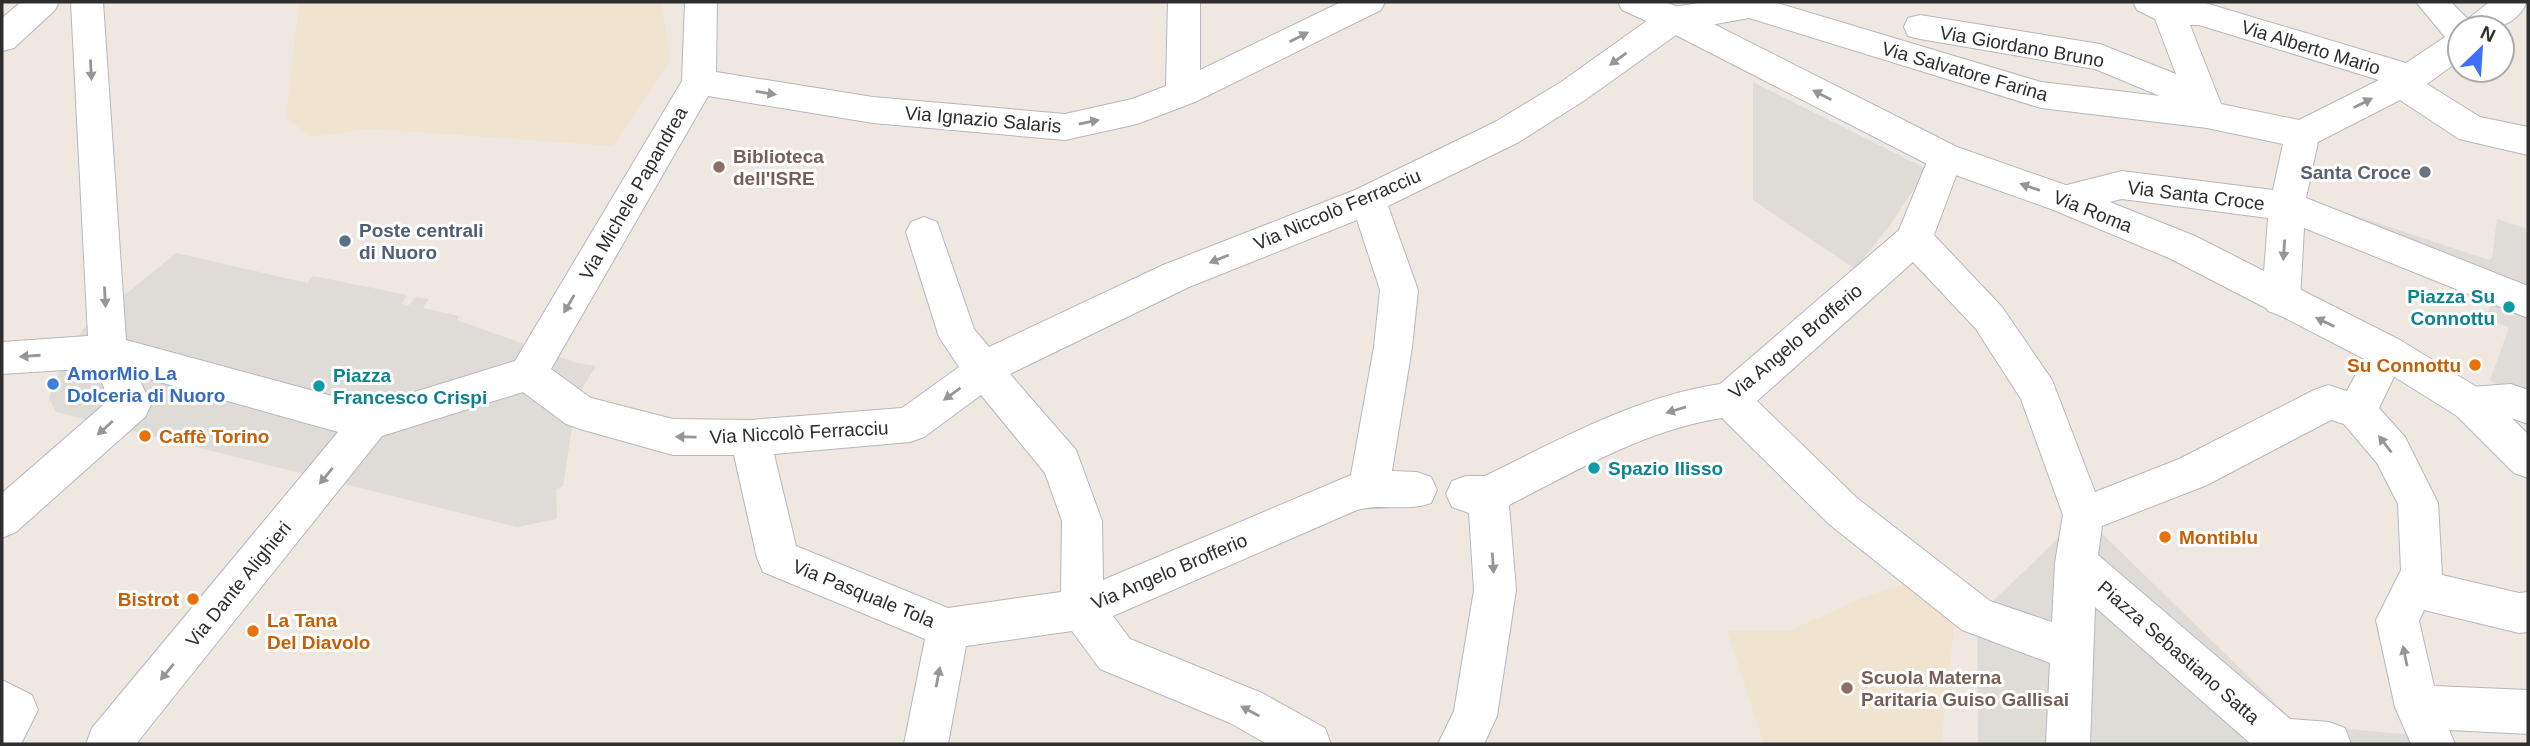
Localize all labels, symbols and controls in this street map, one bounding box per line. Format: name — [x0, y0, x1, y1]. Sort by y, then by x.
north arrow — [2446, 14, 2516, 84]
street label: Via Alberto Mario — [2239, 16, 2383, 79]
street label: Via Giordano Bruno — [1938, 22, 2106, 71]
text: N — [2477, 22, 2499, 46]
one-way arrow — [1289, 32, 1309, 43]
street label: Via Salvatore Farina — [1879, 38, 2051, 105]
one-way arrow — [1609, 52, 1627, 66]
one-way arrow — [86, 59, 97, 81]
one-way arrow — [755, 88, 777, 99]
one-way arrow — [1812, 90, 1832, 101]
one-way arrow — [2353, 98, 2373, 109]
street label: Via Ignazio Salaris — [904, 102, 1062, 137]
street label: Via Michele Papandrea — [575, 103, 692, 283]
one-way arrow — [1078, 116, 1100, 127]
place label: Biblioteca dell'ISRE — [733, 146, 824, 189]
marker: Biblioteca dell'ISRE — [711, 159, 727, 175]
place label: Santa Croce — [2300, 162, 2411, 183]
marker: Santa Croce — [2417, 164, 2433, 180]
street label: Via Niccolò Ferracciu — [1251, 165, 1424, 254]
street label: Via Santa Croce — [2126, 177, 2266, 214]
one-way arrow — [2019, 181, 2040, 192]
street label: Via Roma — [2050, 186, 2136, 237]
place label: Poste centrali di Nuoro — [359, 220, 484, 263]
marker: Poste centrali di Nuoro — [337, 233, 353, 249]
one-way arrow — [2278, 239, 2289, 261]
one-way arrow — [1209, 253, 1230, 264]
street label: Via Angelo Brofferio — [1725, 280, 1866, 403]
one-way arrow — [99, 286, 110, 308]
place label: Piazza Su Connottu — [2407, 286, 2495, 329]
one-way arrow — [563, 294, 575, 314]
marker: Piazza Su Connottu — [2501, 299, 2517, 315]
one-way arrow — [2315, 316, 2335, 327]
one-way arrow — [19, 351, 41, 362]
place label: Su Connottu — [2347, 355, 2461, 376]
marker: Su Connottu — [2467, 357, 2483, 373]
place label: AmorMio La Dolceria di Nuoro — [67, 363, 225, 406]
place label: Piazza Francesco Crispi — [333, 365, 487, 408]
marker: AmorMio La Dolceria di Nuoro — [45, 376, 61, 392]
marker: Piazza Francesco Crispi — [311, 378, 327, 394]
one-way arrow — [943, 387, 961, 401]
one-way arrow — [1666, 406, 1687, 416]
street label: Via Niccolò Ferracciu — [709, 417, 889, 448]
one-way arrow — [96, 420, 114, 436]
place label: Caffè Torino — [159, 426, 269, 447]
marker: Caffè Torino — [137, 428, 153, 444]
one-way arrow — [674, 431, 696, 443]
one-way arrow — [2378, 436, 2393, 454]
place label: Spazio Ilisso — [1608, 458, 1723, 479]
marker: Spazio Ilisso — [1586, 460, 1602, 476]
one-way arrow — [319, 468, 334, 485]
street label: Via Dante Alighieri — [181, 518, 295, 651]
place label: Montiblu — [2179, 527, 2258, 548]
street label: Via Angelo Brofferio — [1088, 529, 1250, 614]
marker: Montiblu — [2157, 529, 2173, 545]
one-way arrow — [1488, 552, 1499, 574]
street label: Via Pasquale Tola — [790, 555, 938, 632]
street label: Piazza Sebastiano Satta — [2094, 577, 2264, 728]
place label: Bistrot — [118, 589, 180, 610]
marker: Bistrot — [185, 591, 201, 607]
place label: La Tana Del Diavolo — [267, 610, 370, 653]
marker: La Tana Del Diavolo — [245, 623, 261, 639]
one-way arrow — [2400, 645, 2411, 667]
one-way arrow — [160, 663, 175, 680]
one-way arrow — [933, 666, 944, 688]
place label: Scuola Materna Paritaria Guiso Gallisai — [1861, 667, 2069, 710]
marker: Scuola Materna Paritaria Guiso Gallisai — [1839, 680, 1855, 696]
one-way arrow — [1240, 705, 1260, 716]

